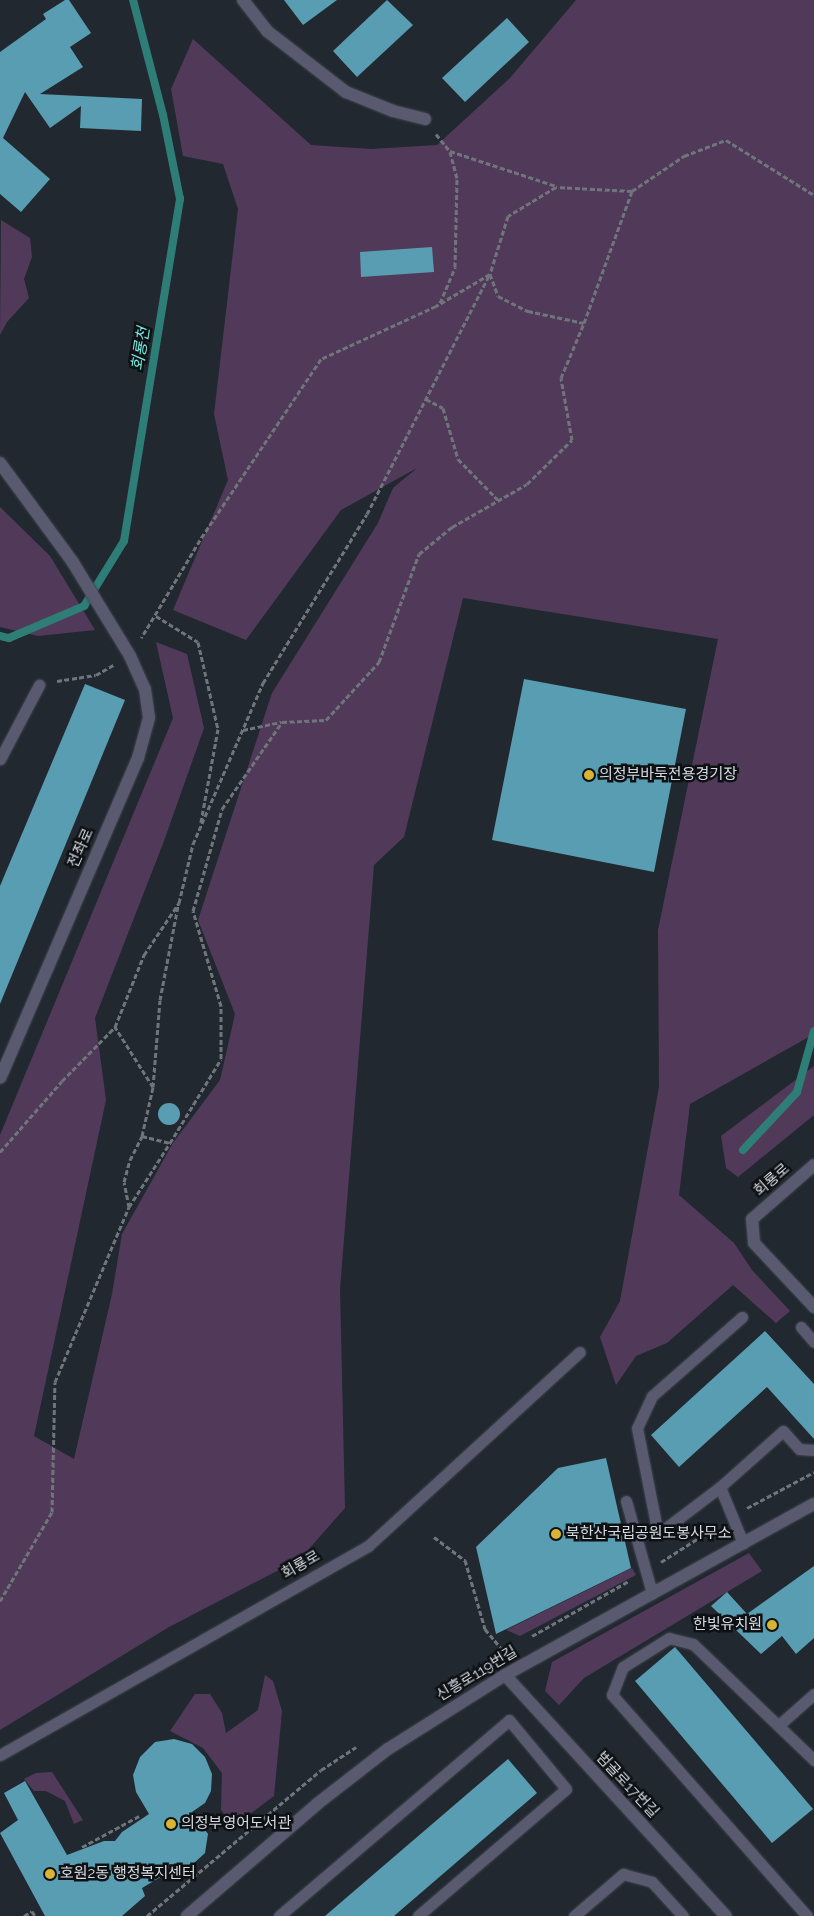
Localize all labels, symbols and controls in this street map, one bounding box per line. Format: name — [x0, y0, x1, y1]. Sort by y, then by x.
water label: 회룡천 — [128, 326, 154, 372]
place label: 의정부바둑전용경기장 — [599, 766, 737, 784]
marker: 의정부바둑전용경기장 — [583, 769, 595, 781]
street label: 전좌로 — [64, 825, 98, 871]
street label: 회룡로 — [750, 1160, 794, 1200]
place label: 북한산국립공원도봉사무소 — [566, 1525, 732, 1543]
marker: 북한산국립공원도봉사무소 — [550, 1528, 562, 1540]
street label: 회룡로 — [279, 1547, 323, 1583]
place label: 한빛유치원 — [693, 1616, 762, 1634]
marker: 한빛유치원 — [766, 1619, 778, 1631]
street label: 신흥로119번길 — [434, 1643, 520, 1705]
street label: 범골로17번길 — [592, 1748, 662, 1822]
place label: 의정부영어도서관 — [181, 1815, 291, 1833]
marker: 의정부영어도서관 — [165, 1818, 177, 1830]
place label: 호원2동 행정복지센터 — [60, 1865, 196, 1883]
marker: 호원2동 행정복지센터 — [44, 1868, 56, 1880]

